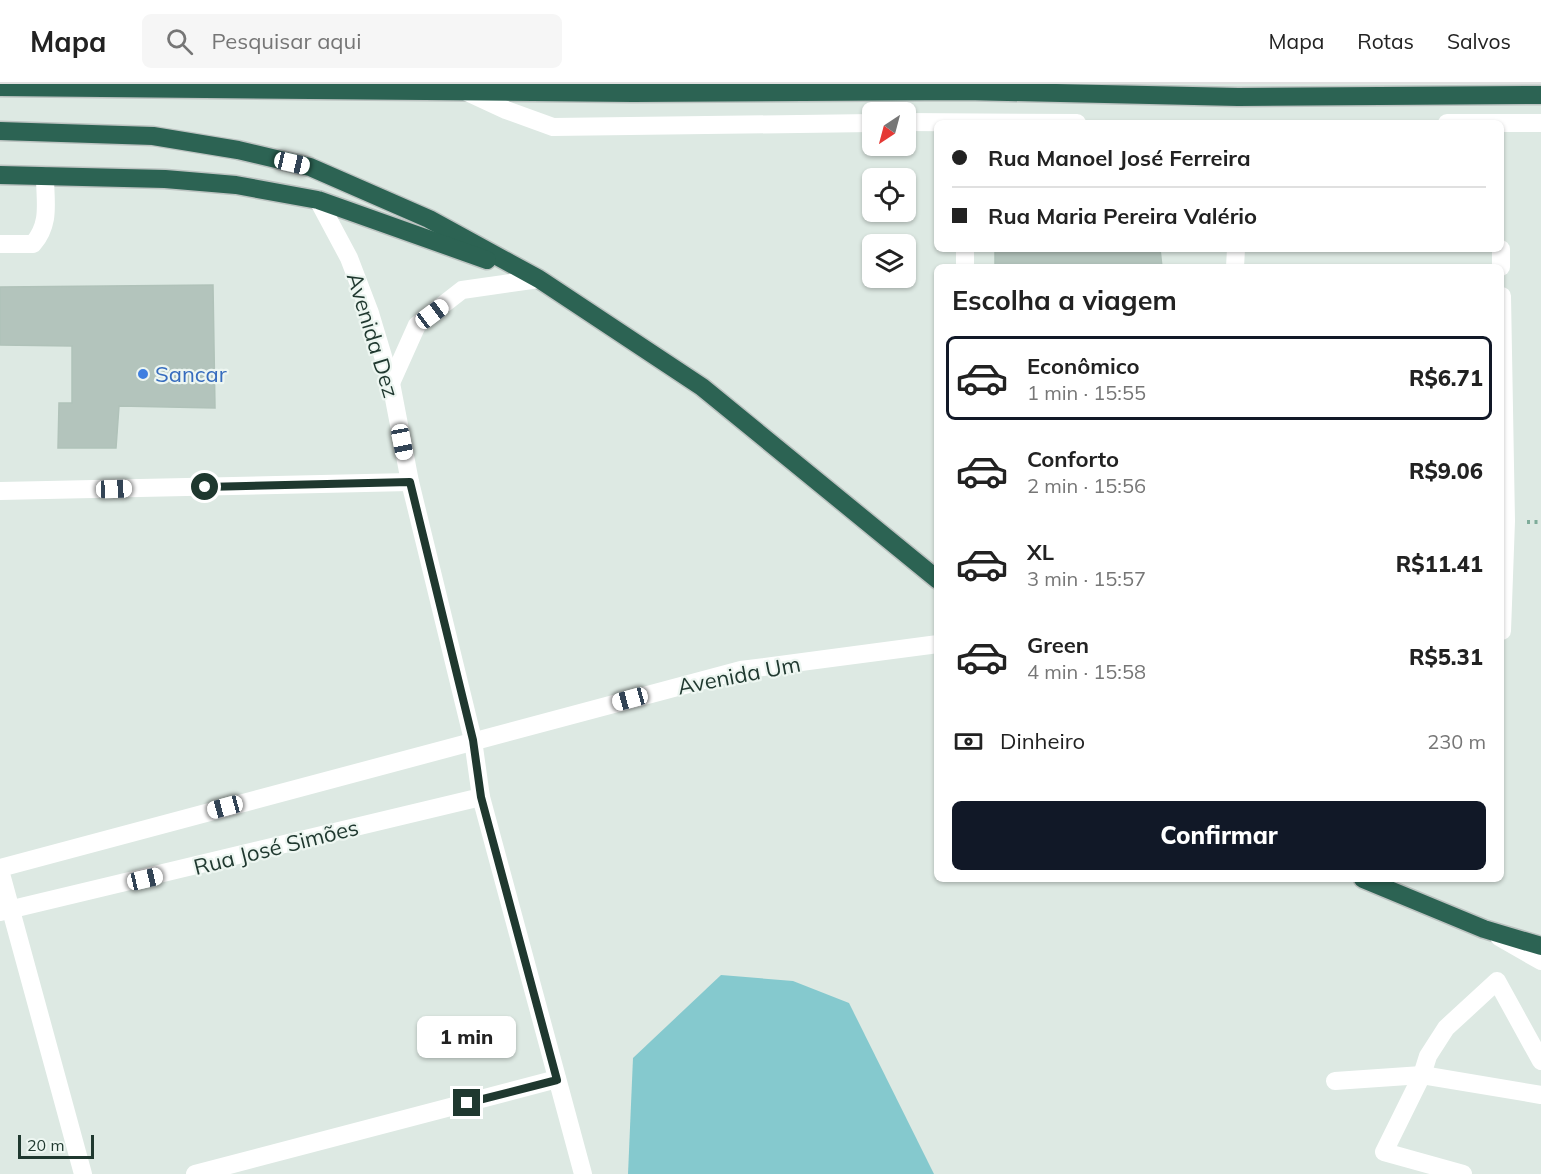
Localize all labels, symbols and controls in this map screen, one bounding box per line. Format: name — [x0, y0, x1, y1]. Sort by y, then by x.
search box — [142, 14, 562, 68]
text: Mapa — [30, 24, 106, 59]
icon: search — [163, 25, 196, 58]
text: Pesquisar aqui — [211, 27, 361, 55]
text: Mapa — [1269, 28, 1324, 54]
text: Rotas — [1357, 28, 1414, 54]
text: Salvos — [1447, 28, 1511, 54]
north arrow — [862, 102, 916, 156]
map controls — [862, 102, 916, 288]
text: Rua Manoel José Ferreira — [988, 144, 1251, 172]
car — [272, 150, 312, 176]
button: locate — [862, 168, 916, 222]
text: Rua Maria Pereira Valério — [988, 202, 1257, 230]
button: layers — [862, 234, 916, 288]
street label: Avenida Dez — [341, 269, 405, 401]
text: Escolha a viagem — [952, 283, 1177, 317]
car — [412, 296, 452, 332]
icon: car — [955, 351, 1009, 405]
text: Econômico — [1027, 352, 1140, 380]
place label: Sancar — [155, 360, 227, 388]
text: R$6.71 — [1409, 364, 1483, 392]
marker: Sancar — [136, 367, 150, 381]
text: 1 min · 15:55 — [1027, 380, 1146, 405]
car — [390, 423, 414, 461]
icon: car — [955, 444, 1009, 498]
text: Conforto — [1027, 445, 1119, 473]
text: R$9.06 — [1409, 457, 1483, 485]
route start — [191, 473, 218, 500]
text: 2 min · 15:56 — [1027, 473, 1146, 498]
car — [96, 479, 132, 499]
icon: car — [955, 537, 1009, 591]
text: XL — [1027, 538, 1054, 566]
text: R$11.41 — [1396, 550, 1483, 578]
text: 3 min · 15:57 — [1027, 566, 1146, 591]
icon: car — [955, 630, 1009, 684]
text: Green — [1027, 631, 1089, 659]
text: R$5.31 — [1409, 643, 1483, 671]
street label: Avenida Um — [675, 649, 803, 701]
text: 4 min · 15:58 — [1027, 659, 1146, 684]
car — [610, 686, 650, 712]
icon: cash — [952, 725, 985, 758]
text: Dinheiro — [1000, 727, 1085, 755]
text: 230 m — [1427, 729, 1486, 754]
car — [205, 794, 245, 820]
button: Confirmar — [952, 801, 1486, 870]
street label: Rua José Simões — [191, 813, 361, 881]
car — [125, 866, 165, 892]
callout: 1 min — [418, 1016, 516, 1058]
text: 1 min — [440, 1024, 493, 1049]
route end — [453, 1089, 480, 1116]
scale bar — [18, 1132, 94, 1160]
text: 20 m — [27, 1135, 64, 1155]

